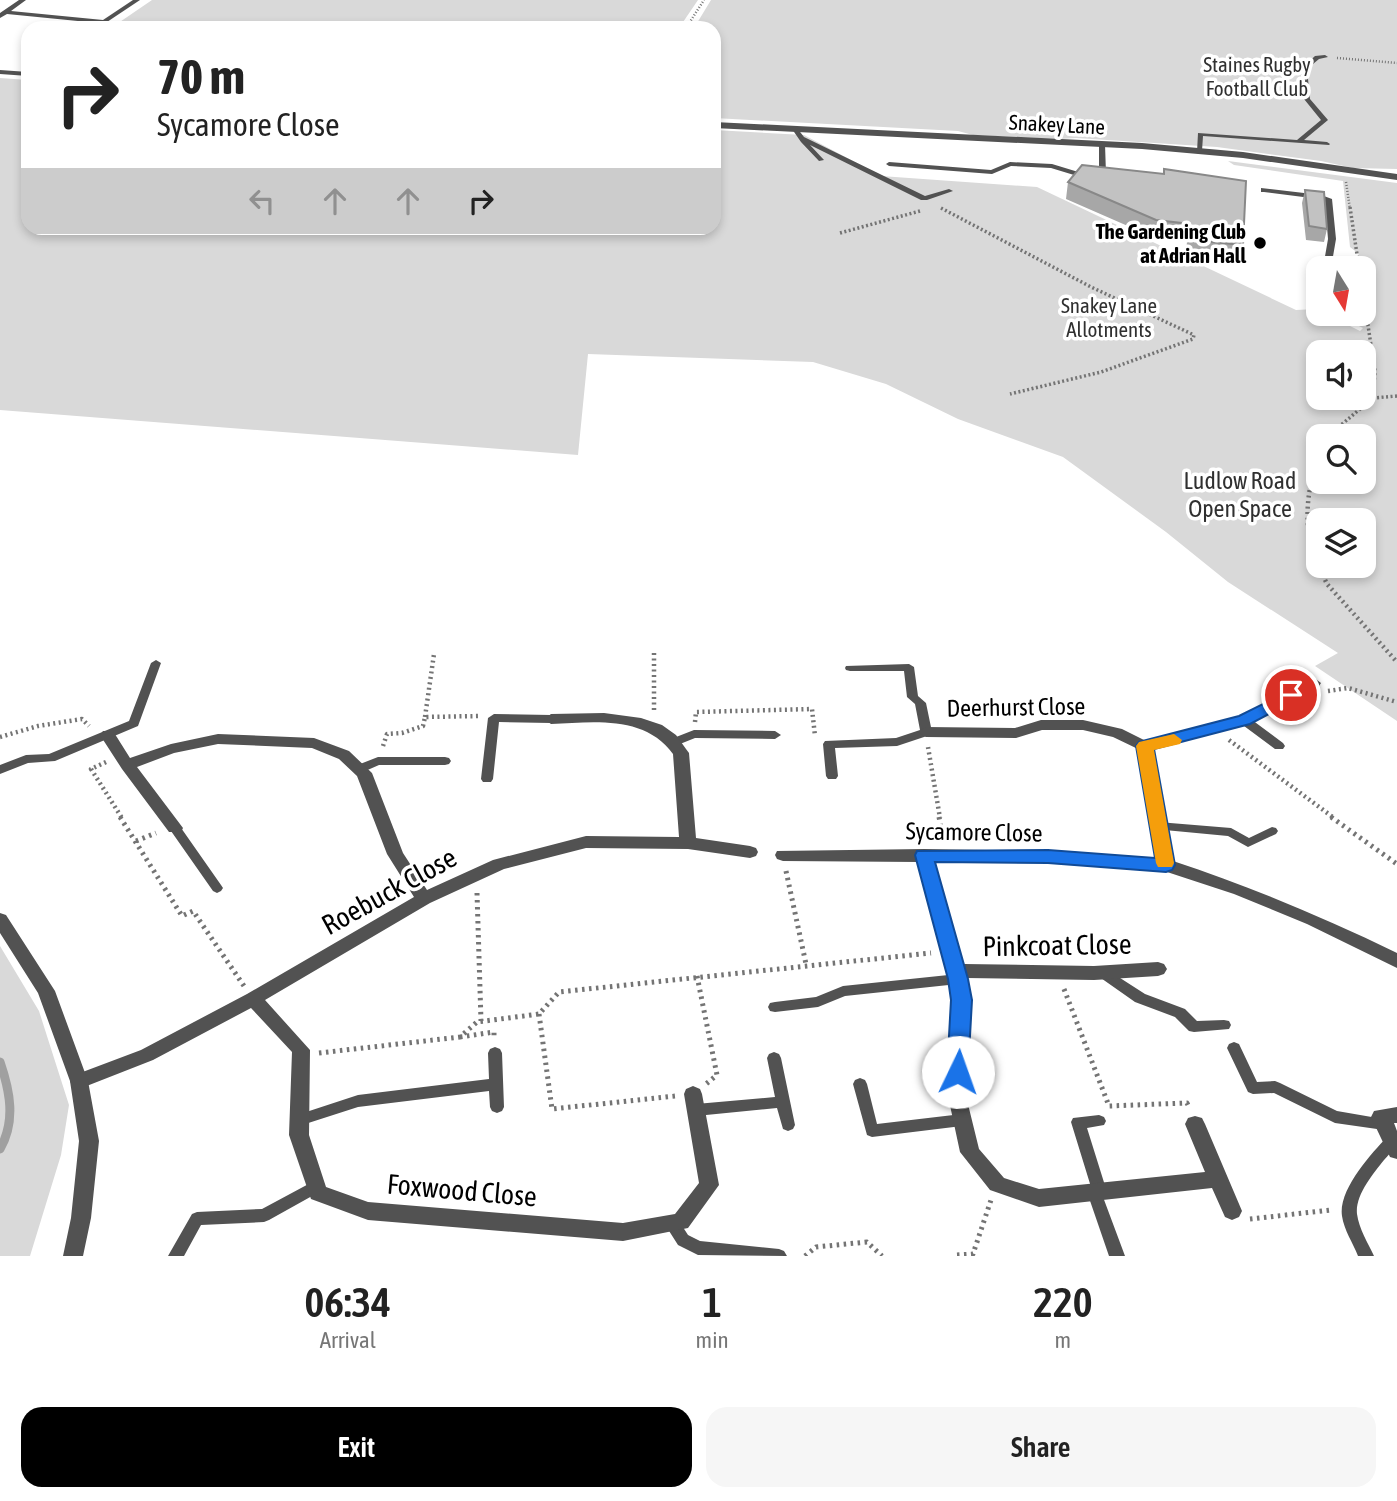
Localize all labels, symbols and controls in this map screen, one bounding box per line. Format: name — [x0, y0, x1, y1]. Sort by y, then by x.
text: 70 m — [157, 48, 245, 104]
icon: right — [42, 49, 133, 140]
park label: Staines Rugby Football Club — [1203, 52, 1311, 100]
text: Sycamore Close — [157, 106, 340, 143]
street label: Snakey Lane — [1008, 110, 1106, 138]
icon: left — [243, 182, 281, 220]
icon: ahead — [316, 182, 354, 220]
icon: ahead — [389, 182, 427, 220]
icon: right — [462, 182, 500, 220]
place label: The Gardening Club at Adrian Hall — [1096, 219, 1246, 267]
marker: The Gardening Club at Adrian Hall — [1252, 235, 1268, 251]
north arrow — [1306, 256, 1376, 326]
map controls — [1306, 256, 1376, 578]
park label: Snakey Lane Allotments — [1061, 293, 1157, 341]
button: sound — [1306, 340, 1376, 410]
button: search — [1306, 424, 1376, 494]
park label: Ludlow Road Open Space — [1184, 467, 1296, 522]
button: layers — [1306, 508, 1376, 578]
pin — [1261, 665, 1321, 725]
icon: arrive — [1272, 676, 1310, 714]
street label: Deerhurst Close — [946, 692, 1086, 722]
street label: Sycamore Close — [905, 817, 1043, 847]
street label: Roebuck Close — [316, 841, 462, 941]
street label: Pinkcoat Close — [982, 928, 1132, 962]
position arrow — [921, 1035, 995, 1109]
street label: Foxwood Close — [386, 1168, 538, 1212]
text: 06:34 — [305, 1278, 391, 1326]
text: 1 — [702, 1278, 722, 1326]
text: 220 — [1033, 1278, 1092, 1326]
text: Arrival — [320, 1327, 376, 1353]
text: min — [696, 1327, 729, 1353]
text: m — [1055, 1327, 1071, 1353]
button: Exit — [21, 1407, 692, 1487]
button: Share — [706, 1407, 1376, 1487]

